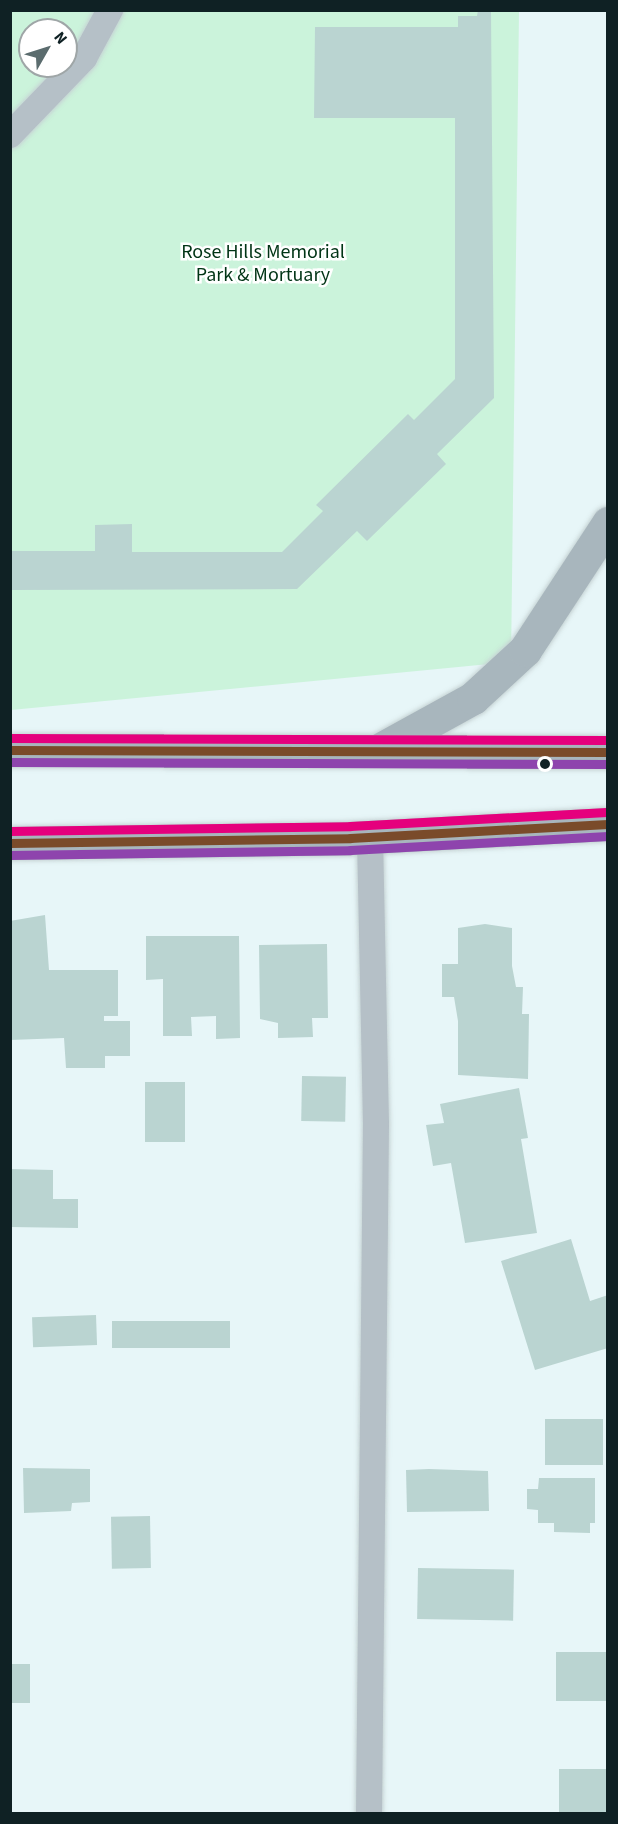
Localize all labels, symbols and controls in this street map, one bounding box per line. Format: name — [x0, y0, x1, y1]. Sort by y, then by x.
north arrow — [18, 18, 78, 78]
text: N — [49, 27, 72, 49]
park label: Rose Hills Memorial Park & Mortuary — [181, 240, 345, 287]
unlabelled marker — [539, 758, 551, 770]

